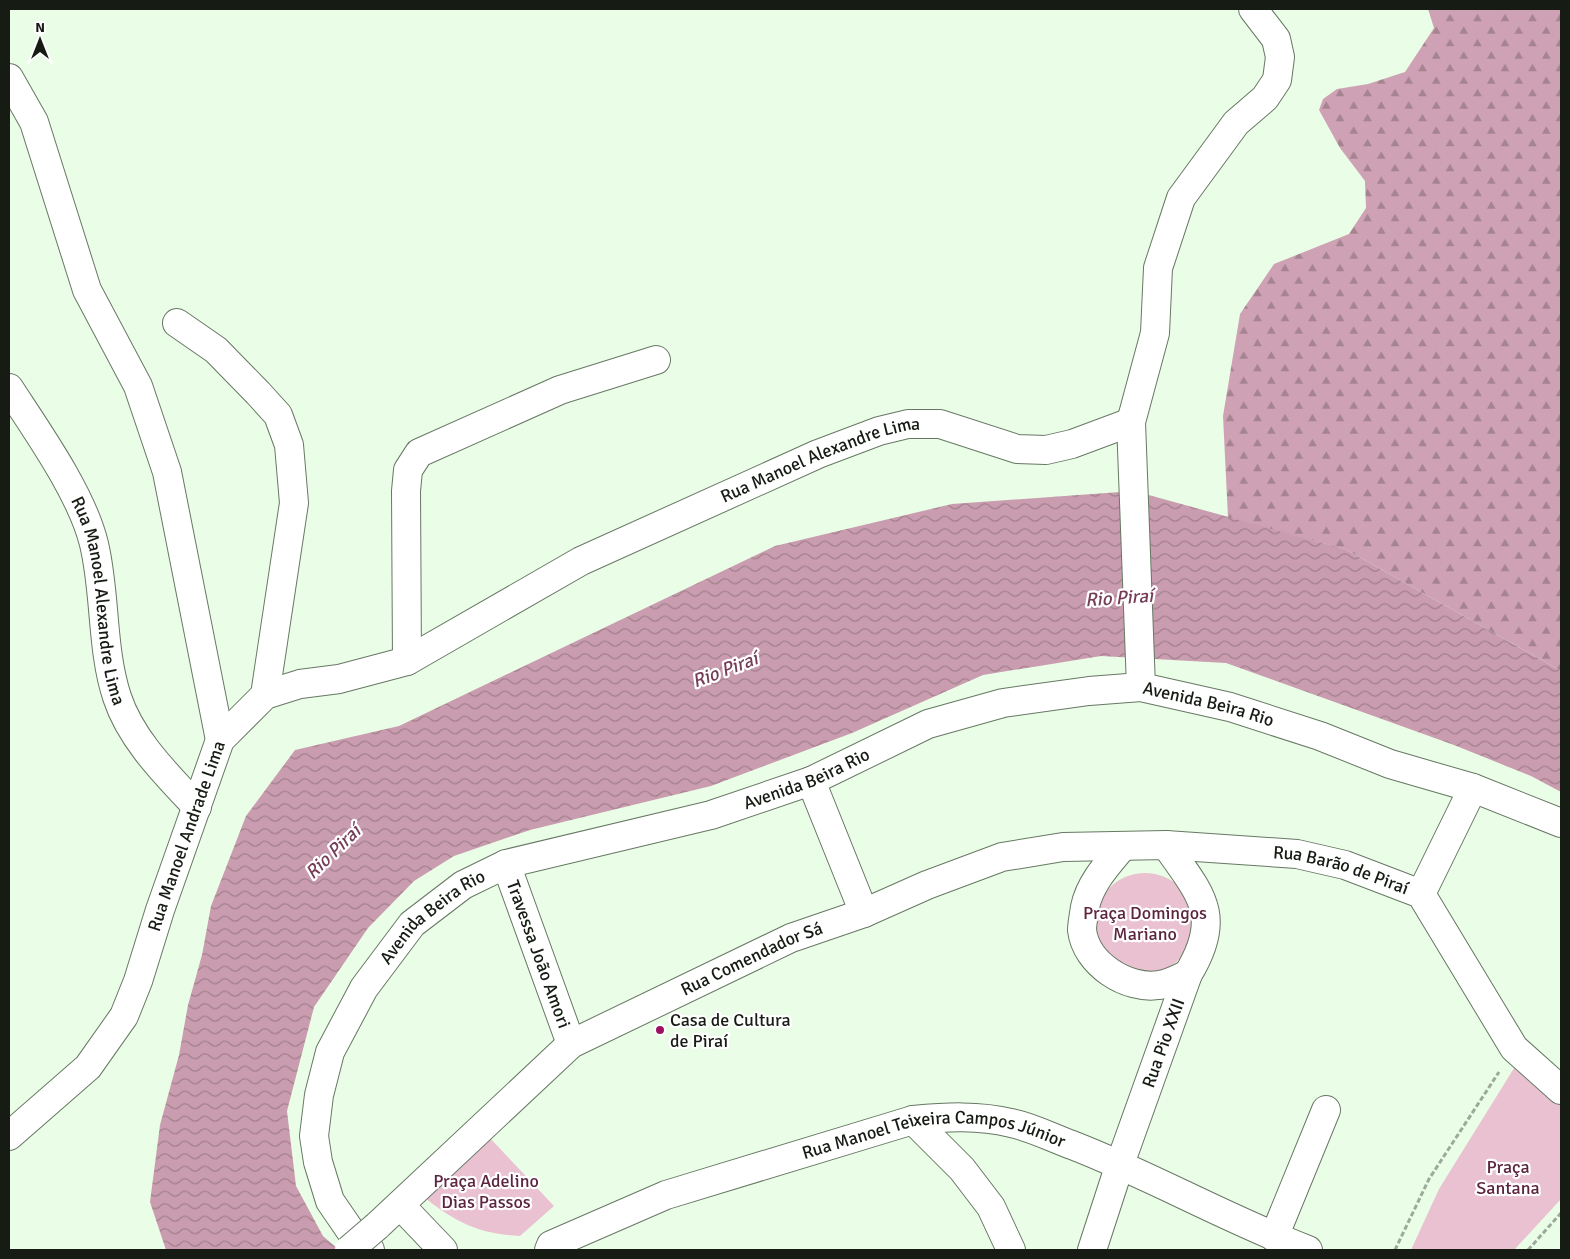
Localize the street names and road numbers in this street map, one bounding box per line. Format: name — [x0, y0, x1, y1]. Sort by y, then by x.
street label: Rua Manoel Alexandre Lima — [717, 413, 920, 508]
street label: Rua Manoel Alexandre Lima — [66, 493, 130, 708]
street label: Avenida Beira Rio — [1141, 677, 1277, 731]
street label: Rua Manoel Andrade Lima — [143, 738, 230, 934]
street label: Avenida Beira Rio — [741, 743, 873, 814]
street label: Rua Barão de Piraí — [1273, 841, 1412, 899]
street label: Avenida Beira Rio — [375, 865, 489, 968]
street label: Travessa João Amori — [502, 877, 575, 1031]
street label: Rua Comendador Sá — [677, 917, 826, 1001]
street label: Rua Pio XXII — [1137, 995, 1189, 1091]
street label: Rua Manoel Teixeira Campos Júnior — [799, 1106, 1069, 1164]

